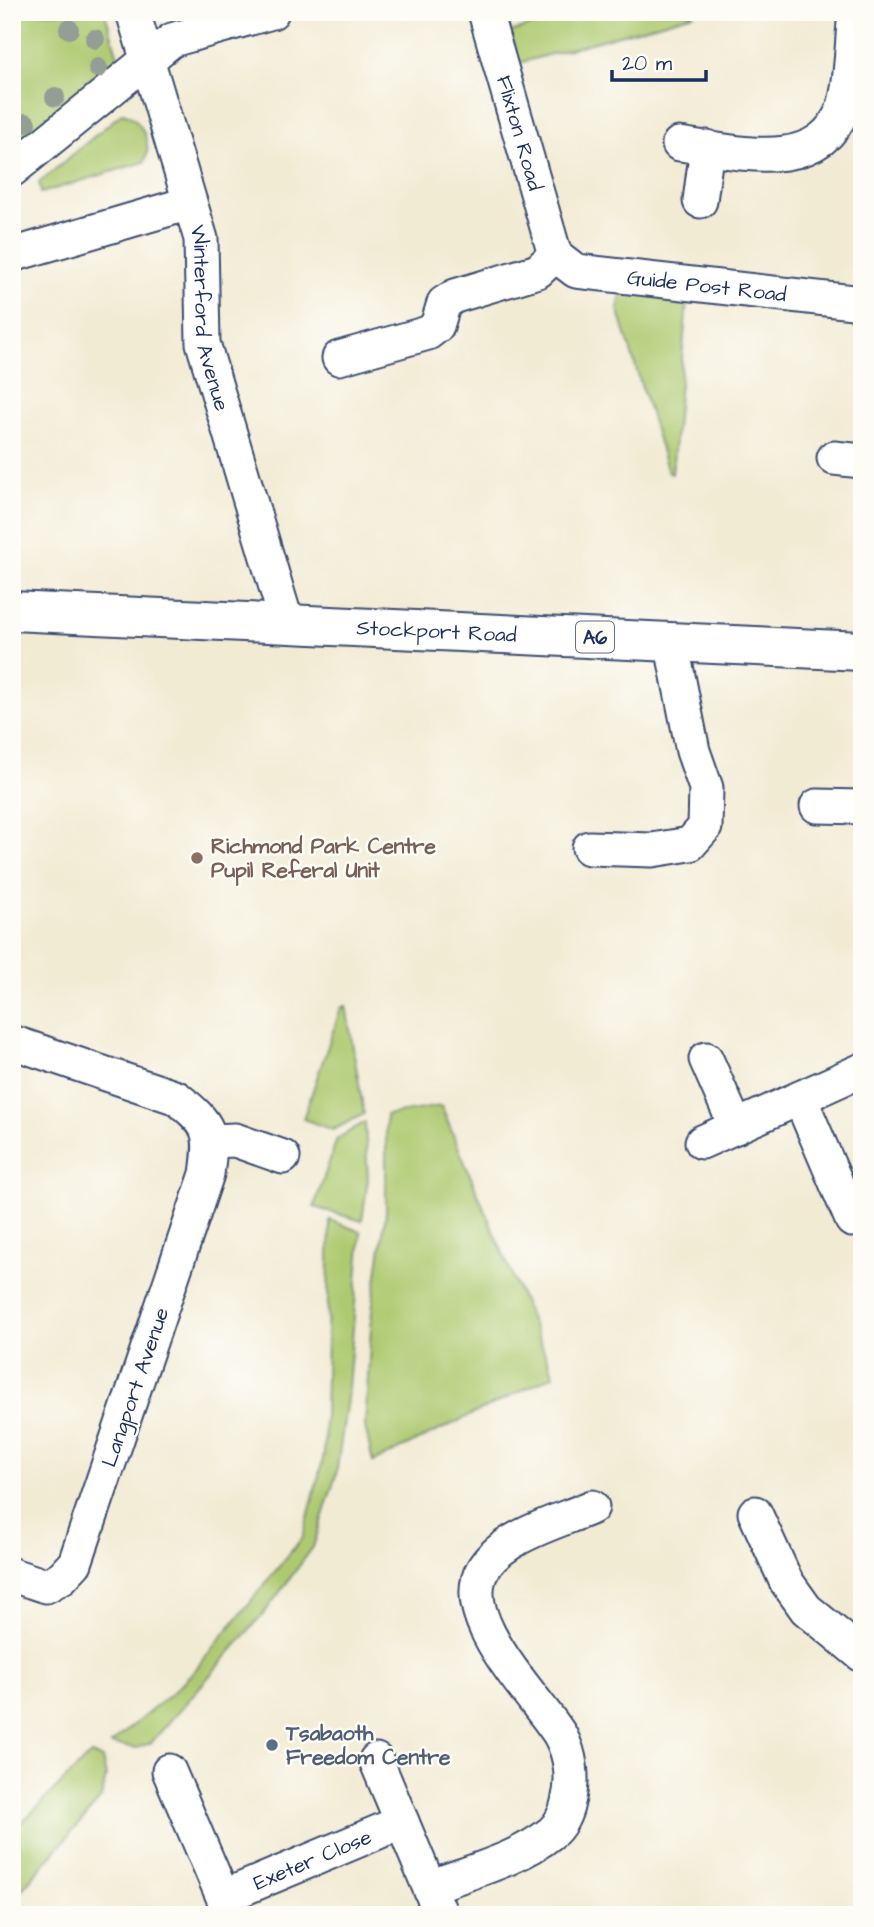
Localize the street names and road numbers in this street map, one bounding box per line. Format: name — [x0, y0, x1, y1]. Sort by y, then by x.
street label: Flixton Road — [489, 72, 550, 194]
street label: Winterford Avenue — [183, 221, 237, 414]
street label: Guide Post Road — [626, 263, 788, 309]
street label: Stockport Road — [356, 613, 517, 650]
road number: A6 — [576, 622, 614, 652]
street label: Langport Avenue — [95, 1304, 178, 1471]
street label: Exeter Close — [249, 1822, 376, 1898]

